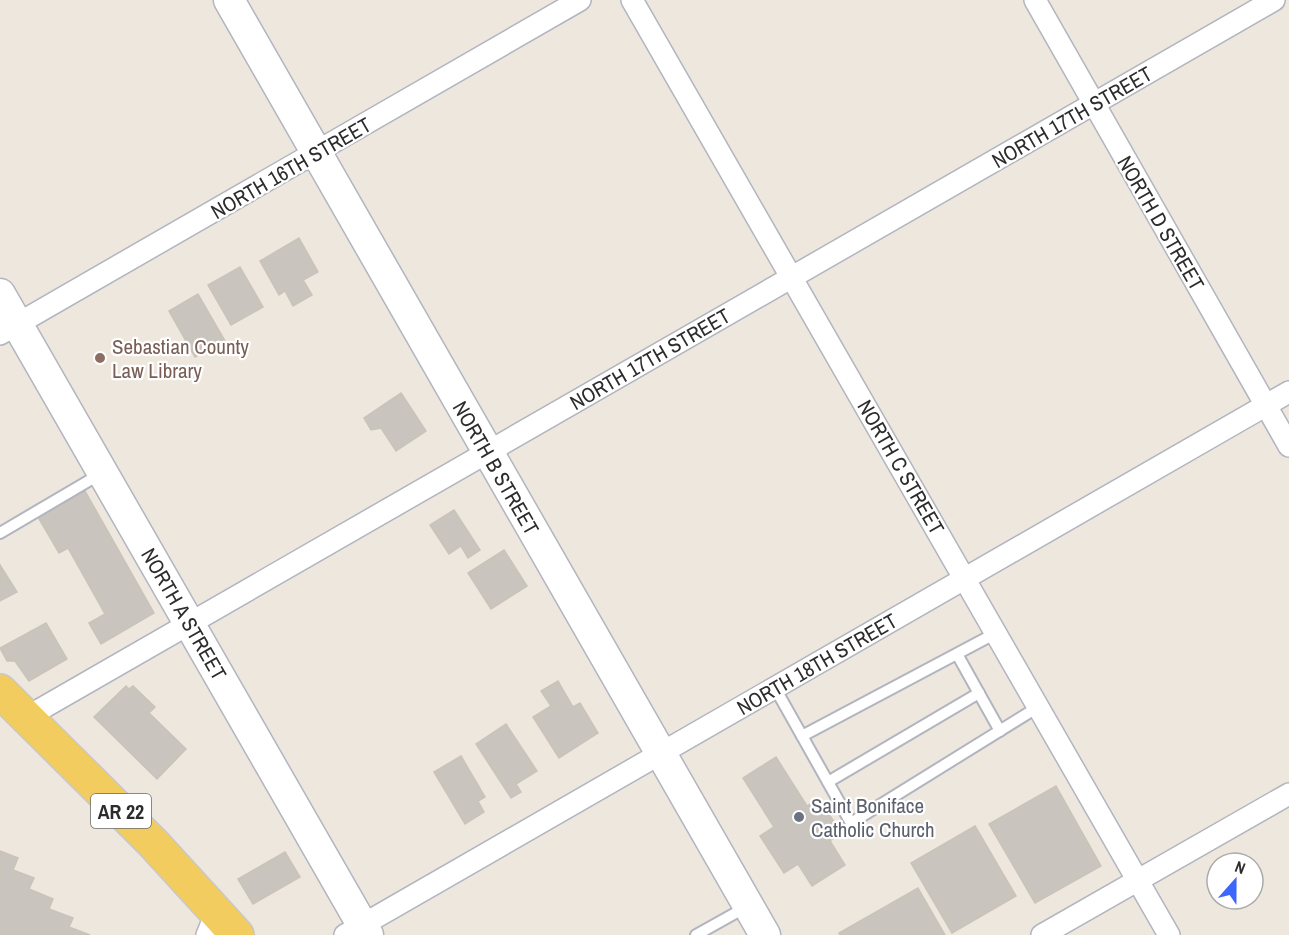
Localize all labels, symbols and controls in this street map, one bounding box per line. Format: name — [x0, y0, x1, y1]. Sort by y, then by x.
street label: NORTH 17TH STREET — [987, 59, 1158, 175]
street label: NORTH 16TH STREET — [206, 110, 377, 226]
street label: NORTH D STREET — [1111, 150, 1212, 296]
street label: NORTH 17TH STREET — [565, 301, 736, 417]
place label: Sebastian County Law Library — [112, 332, 249, 385]
marker: Sebastian County Law Library — [93, 351, 107, 365]
street label: NORTH C STREET — [851, 394, 952, 540]
street label: NORTH B STREET — [446, 396, 546, 541]
street label: NORTH A STREET — [134, 543, 234, 686]
street label: NORTH 18TH STREET — [732, 606, 903, 722]
place label: Saint Boniface Catholic Church — [811, 791, 934, 844]
road number: AR 22 — [91, 794, 151, 828]
marker: Saint Boniface Catholic Church — [792, 810, 806, 824]
north arrow — [1205, 851, 1265, 911]
text: N — [1232, 855, 1249, 879]

